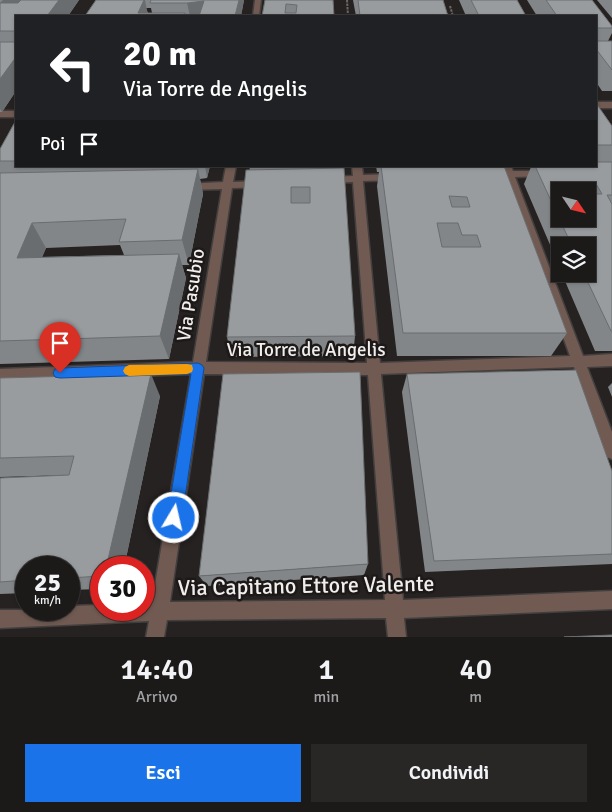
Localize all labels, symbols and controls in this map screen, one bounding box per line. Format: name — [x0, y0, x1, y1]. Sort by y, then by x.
text: 20 m — [123, 32, 197, 75]
icon: left — [40, 35, 105, 100]
text: Via Torre de Angelis — [123, 75, 307, 102]
icon: arrive — [75, 130, 103, 158]
text: Poi — [40, 132, 65, 156]
north arrow — [551, 182, 596, 228]
map controls — [551, 182, 596, 282]
button: layers — [551, 237, 596, 282]
street label: Via Pasubio — [172, 247, 210, 343]
pin — [39, 322, 81, 373]
icon: arrive — [46, 329, 74, 357]
street label: Via Torre de Angelis — [226, 338, 386, 362]
position arrow — [147, 491, 199, 543]
speed limit sign: 30 — [90, 556, 155, 621]
text: 25 — [34, 567, 61, 598]
street label: Via Capitano Ettore Valente — [177, 570, 435, 601]
text: km/h — [34, 593, 61, 608]
text: 14:40 — [120, 651, 193, 688]
text: 1 — [318, 651, 335, 688]
text: 40 — [459, 651, 492, 688]
text: Arrivo — [136, 687, 177, 707]
text: min — [314, 687, 339, 707]
text: m — [469, 687, 482, 707]
button: Esci — [25, 744, 301, 802]
button: Condividi — [311, 744, 587, 802]

